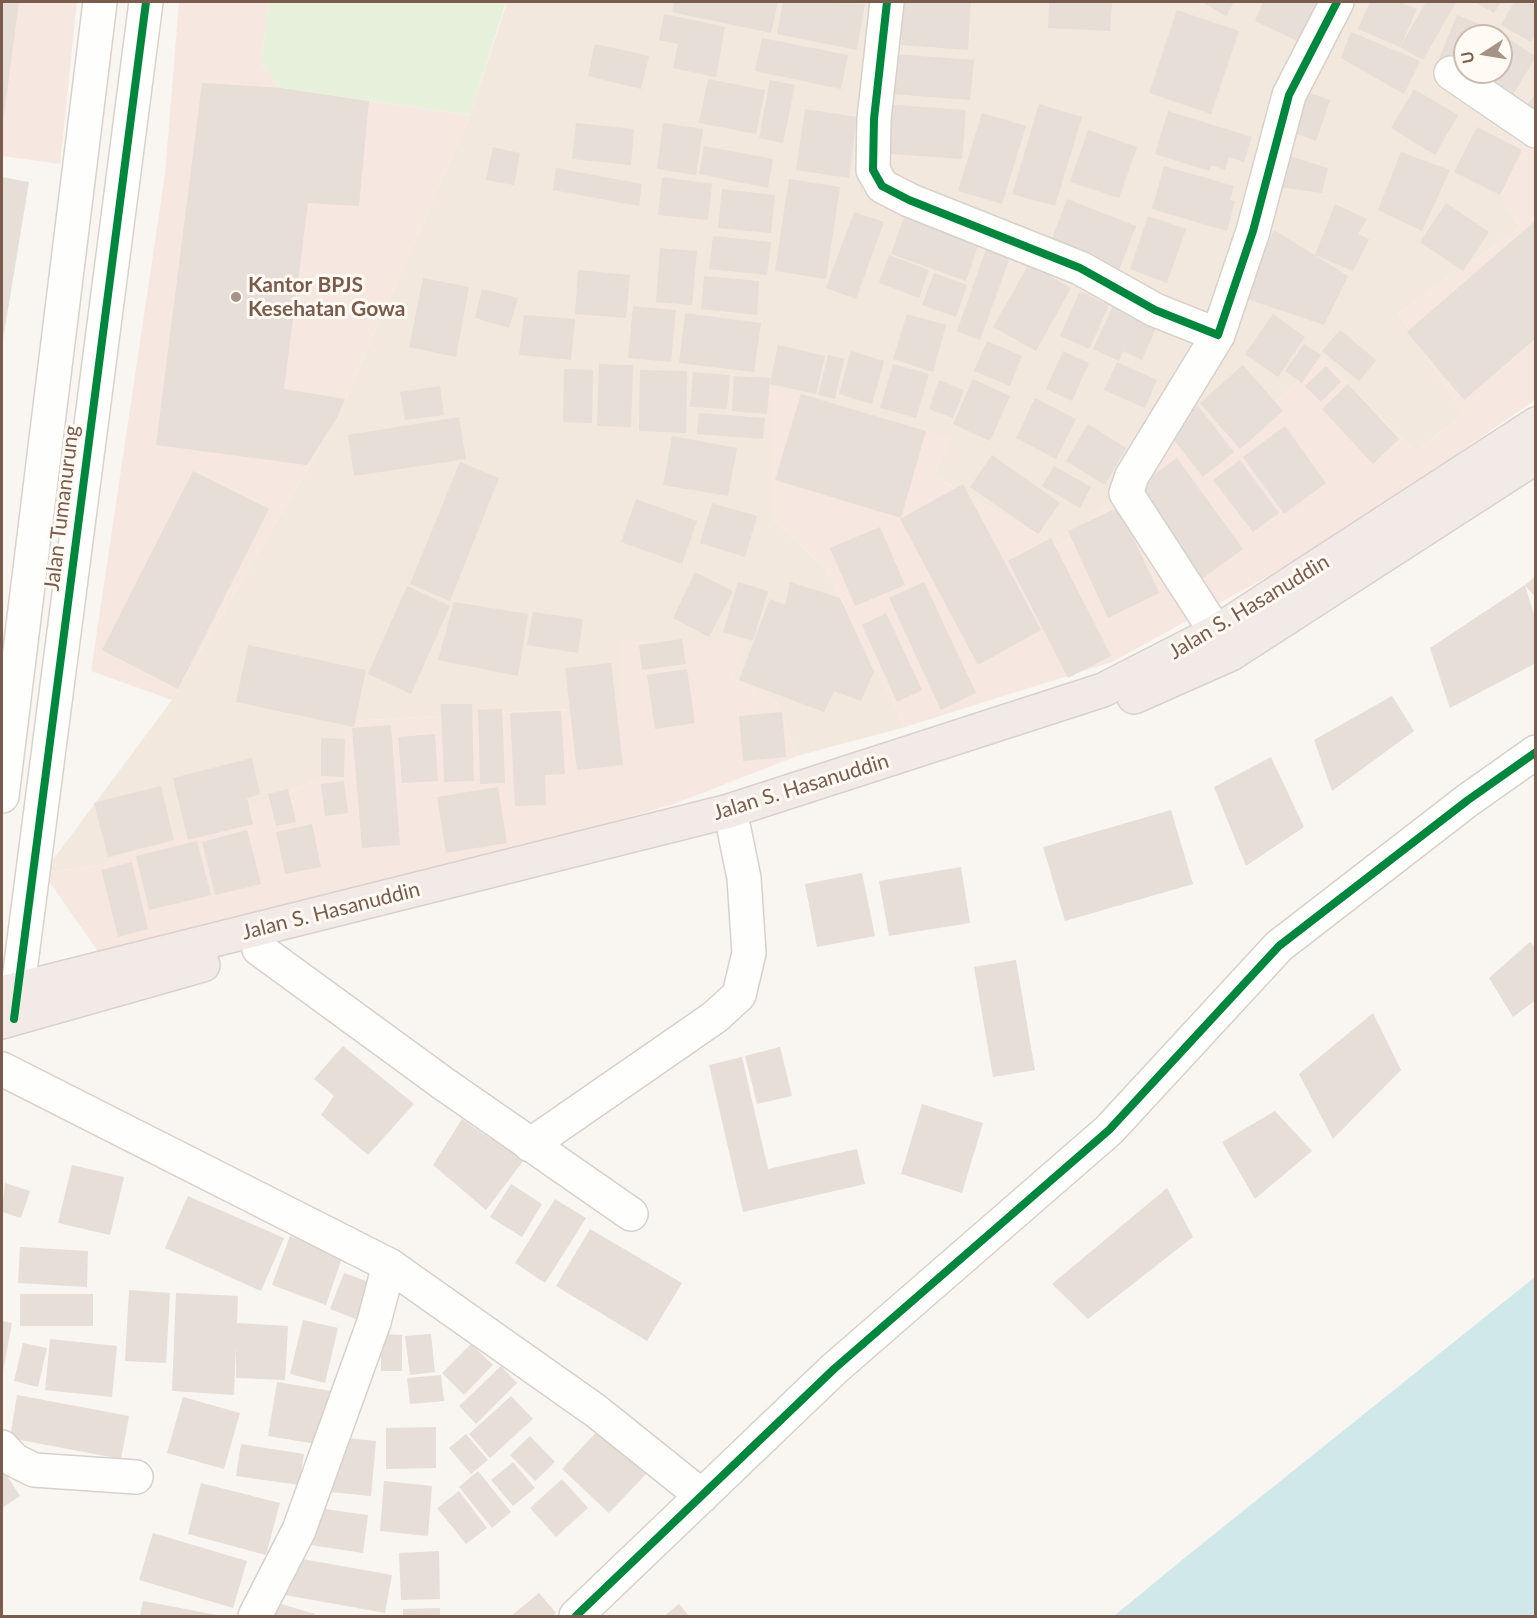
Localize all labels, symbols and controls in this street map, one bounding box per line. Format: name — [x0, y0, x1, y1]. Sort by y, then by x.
north arrow — [1453, 24, 1513, 84]
text: U — [1456, 50, 1477, 65]
place label: Kantor BPJS Kesehatan Gowa — [248, 272, 405, 322]
marker: Kantor BPJS Kesehatan Gowa — [229, 290, 243, 304]
street label: Jalan Tumanurung — [39, 424, 85, 592]
street label: Jalan S. Hasanuddin — [1164, 549, 1334, 665]
street label: Jalan S. Hasanuddin — [710, 748, 892, 826]
street label: Jalan S. Hasanuddin — [239, 877, 423, 945]

